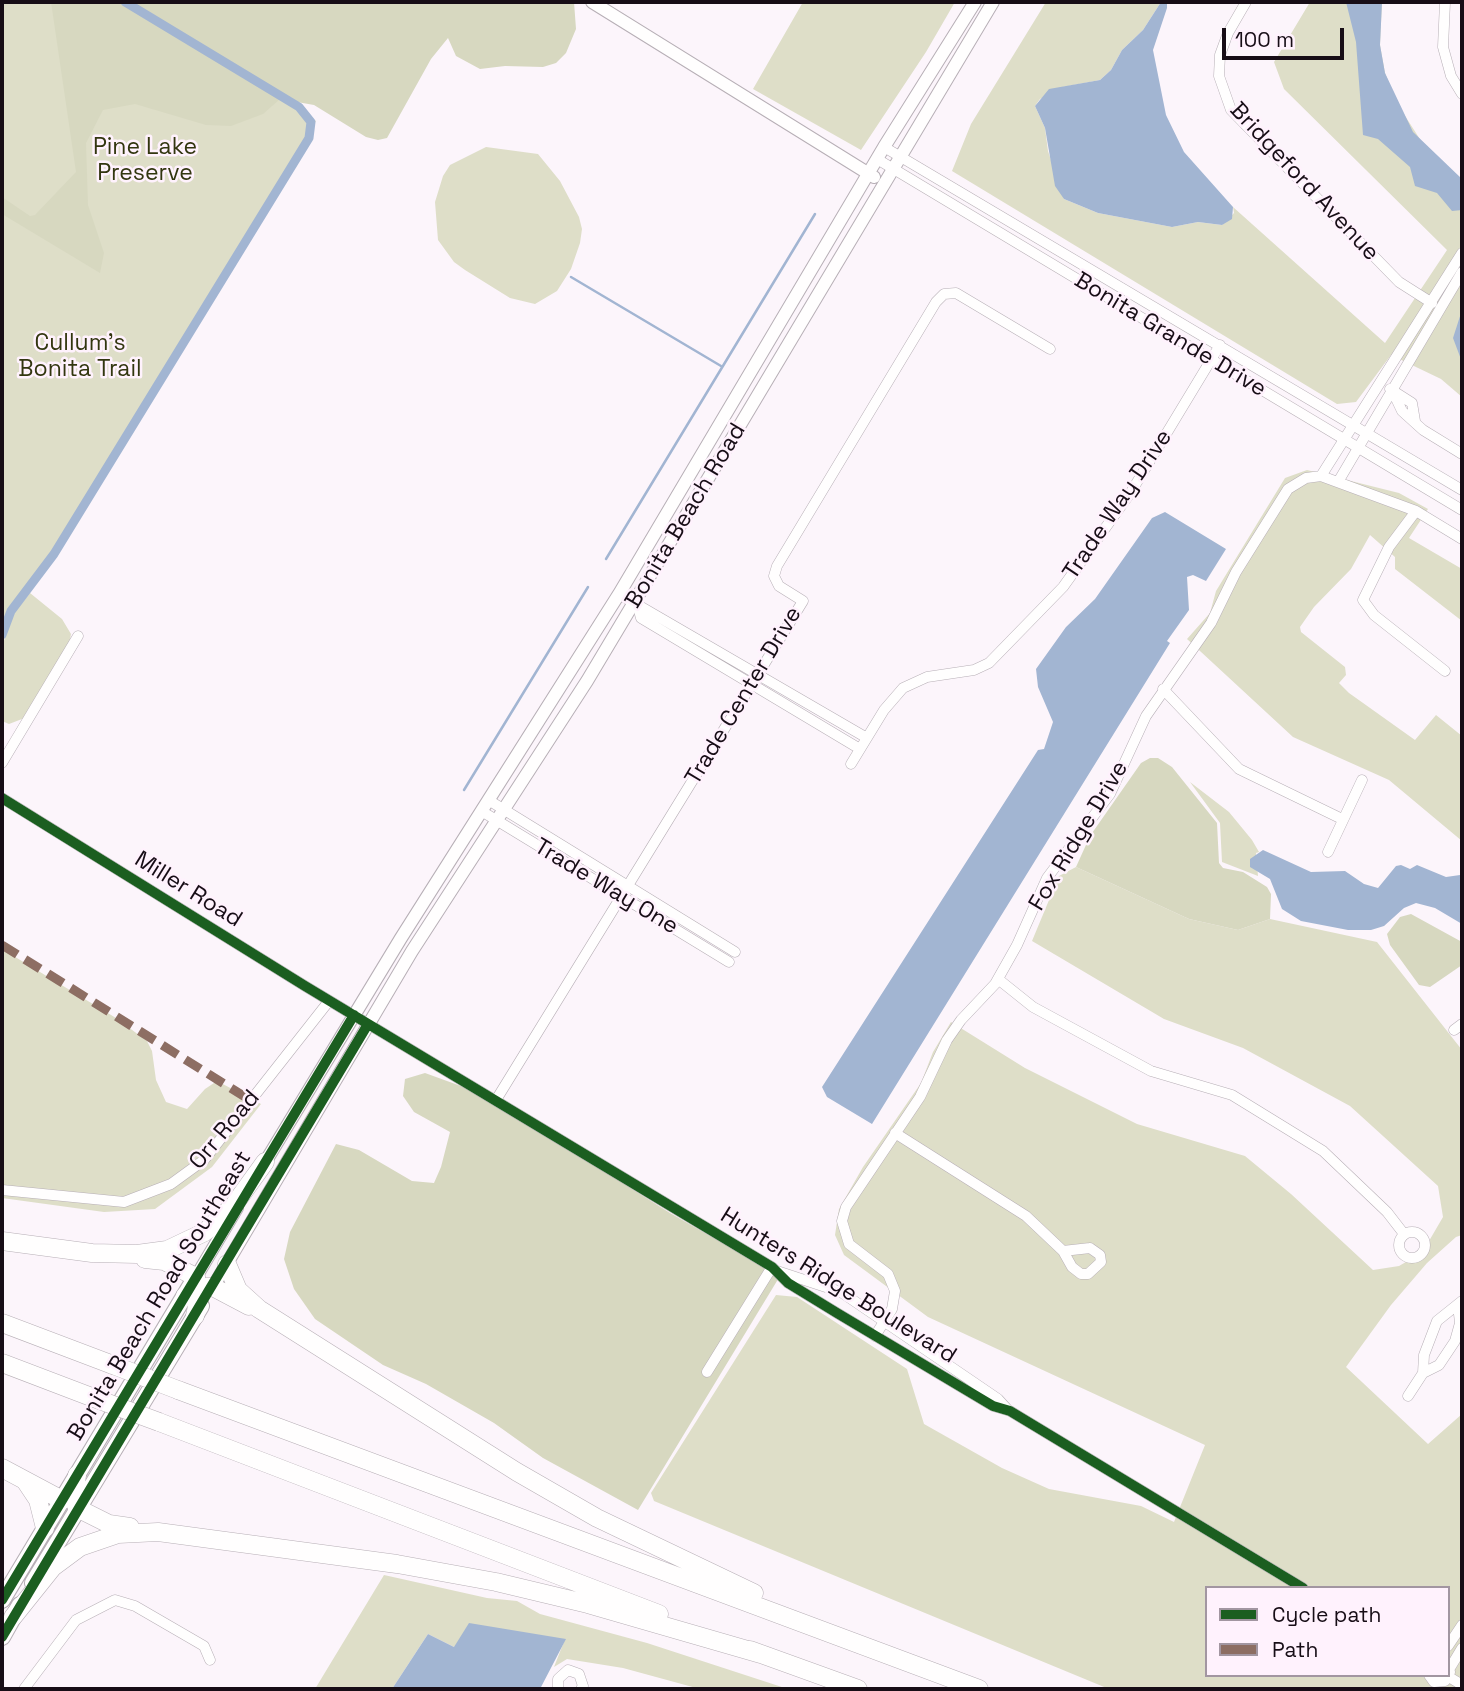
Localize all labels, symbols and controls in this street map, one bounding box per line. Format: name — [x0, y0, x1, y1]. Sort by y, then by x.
scale bar — [1226, 14, 1348, 58]
text: 100 m — [1235, 26, 1294, 53]
street label: Bridgeford Avenue — [1224, 97, 1384, 267]
park label: Pine Lake Preserve — [93, 134, 197, 188]
street label: Bonita Grande Drive — [1069, 267, 1271, 403]
park label: Cullum's Bonita Trail — [18, 330, 142, 384]
street label: Bonita Beach Road — [620, 419, 752, 613]
street label: Trade Way Drive — [1058, 425, 1178, 585]
street label: Trade Center Drive — [680, 602, 808, 790]
street label: Fox Ridge Drive — [1023, 756, 1135, 916]
street label: Trade Way One — [529, 833, 683, 941]
street label: Miller Road — [129, 846, 247, 934]
street label: Orr Road — [184, 1085, 266, 1175]
street label: Bonita Beach Road Southeast — [62, 1146, 258, 1446]
street label: Hunters Ridge Boulevard — [715, 1202, 961, 1370]
legend — [1205, 1586, 1450, 1677]
text: Cycle path — [1272, 1601, 1381, 1628]
text: Path — [1272, 1636, 1318, 1663]

